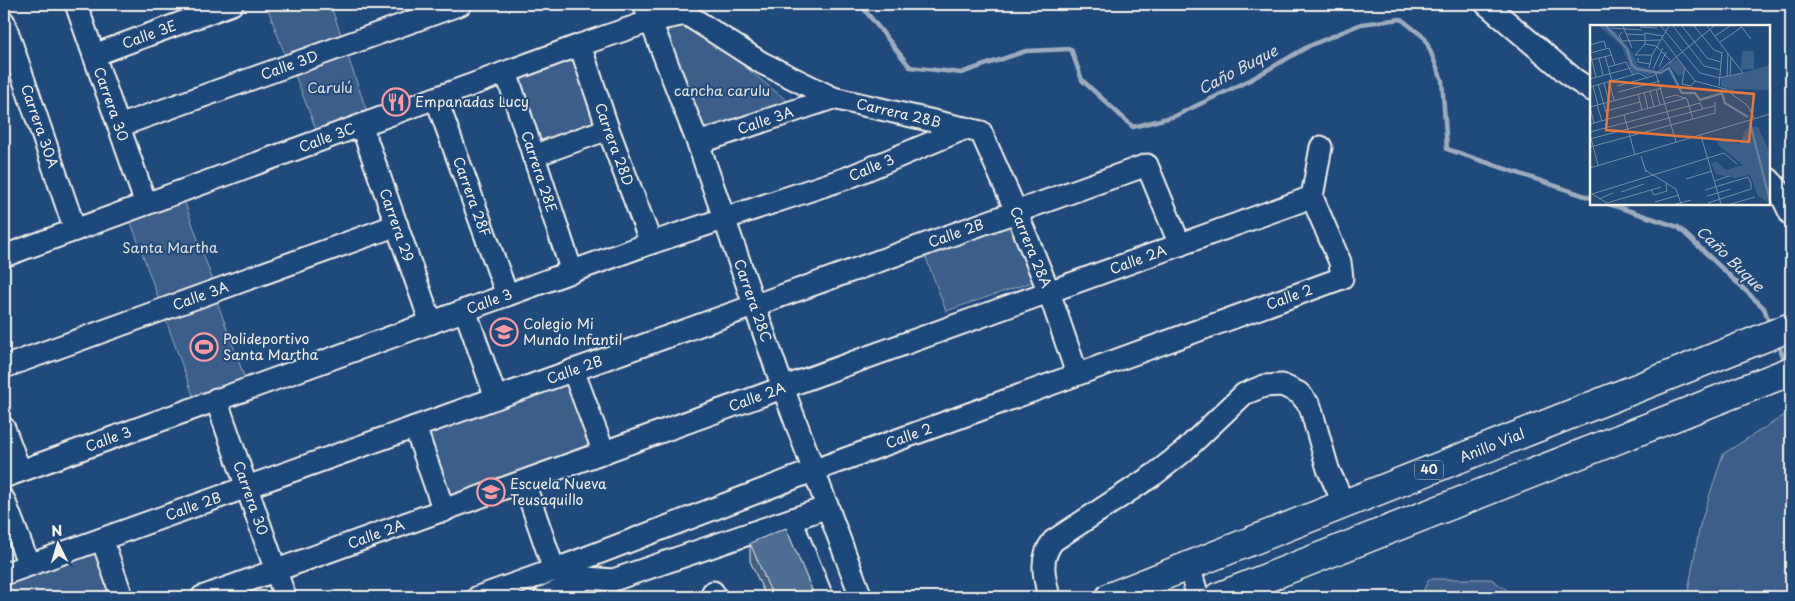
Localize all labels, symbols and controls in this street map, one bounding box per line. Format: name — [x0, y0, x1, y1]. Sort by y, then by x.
street label: Calle 3E — [119, 14, 180, 54]
inset map — [1590, 25, 1770, 205]
water label: Caño Buque — [1194, 38, 1282, 99]
street label: Calle 3D — [258, 45, 321, 85]
street label: Carrera 30 — [89, 64, 134, 144]
park label: Carulú — [307, 77, 353, 98]
park label: cancha carulu — [674, 80, 770, 101]
street label: Carrera 30A — [16, 81, 64, 171]
restaurant icon: Empanadas Lucy — [381, 87, 411, 117]
place label: Empanadas Lucy — [415, 91, 529, 112]
street label: Carrera 28B — [854, 93, 943, 132]
street label: Carrera 28D — [590, 100, 639, 189]
street label: Calle 3A — [734, 101, 796, 139]
street label: Calle 3C — [296, 117, 358, 157]
street label: Carrera 28E — [516, 128, 563, 215]
street label: Calle 3 — [845, 148, 897, 186]
street label: Carrera 28F — [448, 154, 496, 240]
street label: Carrera 29 — [374, 186, 420, 264]
street label: Carrera 28A — [1005, 203, 1057, 291]
street label: Calle 2B — [925, 213, 986, 253]
water label: Caño Buque — [1692, 220, 1771, 297]
park label: Santa Martha — [122, 237, 218, 258]
street label: Calle 2A — [1106, 239, 1170, 279]
street label: Carrera 28C — [729, 256, 777, 345]
street label: Calle 3A — [170, 276, 231, 315]
street label: Calle 2 — [1263, 279, 1315, 315]
street label: Calle 3 — [463, 283, 515, 319]
place label: Colegio Mi Mundo Infantil — [523, 313, 622, 350]
school or university icon: Colegio Mi Mundo Infantil — [489, 317, 519, 347]
place label: Polideportivo Santa Martha — [223, 328, 319, 365]
sports icon: Polideportivo Santa Martha — [189, 332, 219, 362]
street label: Calle 2B — [544, 350, 605, 389]
street label: Calle 2A — [725, 377, 789, 416]
street label: Calle 2 — [882, 417, 935, 453]
street label: Calle 3 — [82, 421, 134, 457]
street label: Anillo Vial — [1456, 423, 1528, 467]
street label: Carrera 30 — [228, 458, 274, 538]
road number: 40 — [1415, 460, 1443, 480]
place label: Escuela Nueva Teusaquillo — [510, 473, 607, 510]
school or university icon: Escuela Nueva Teusaquillo — [476, 477, 506, 507]
street label: Calle 2B — [162, 486, 224, 525]
street label: Calle 2A — [344, 514, 408, 554]
north arrow — [32, 518, 82, 568]
text: N — [50, 520, 63, 541]

